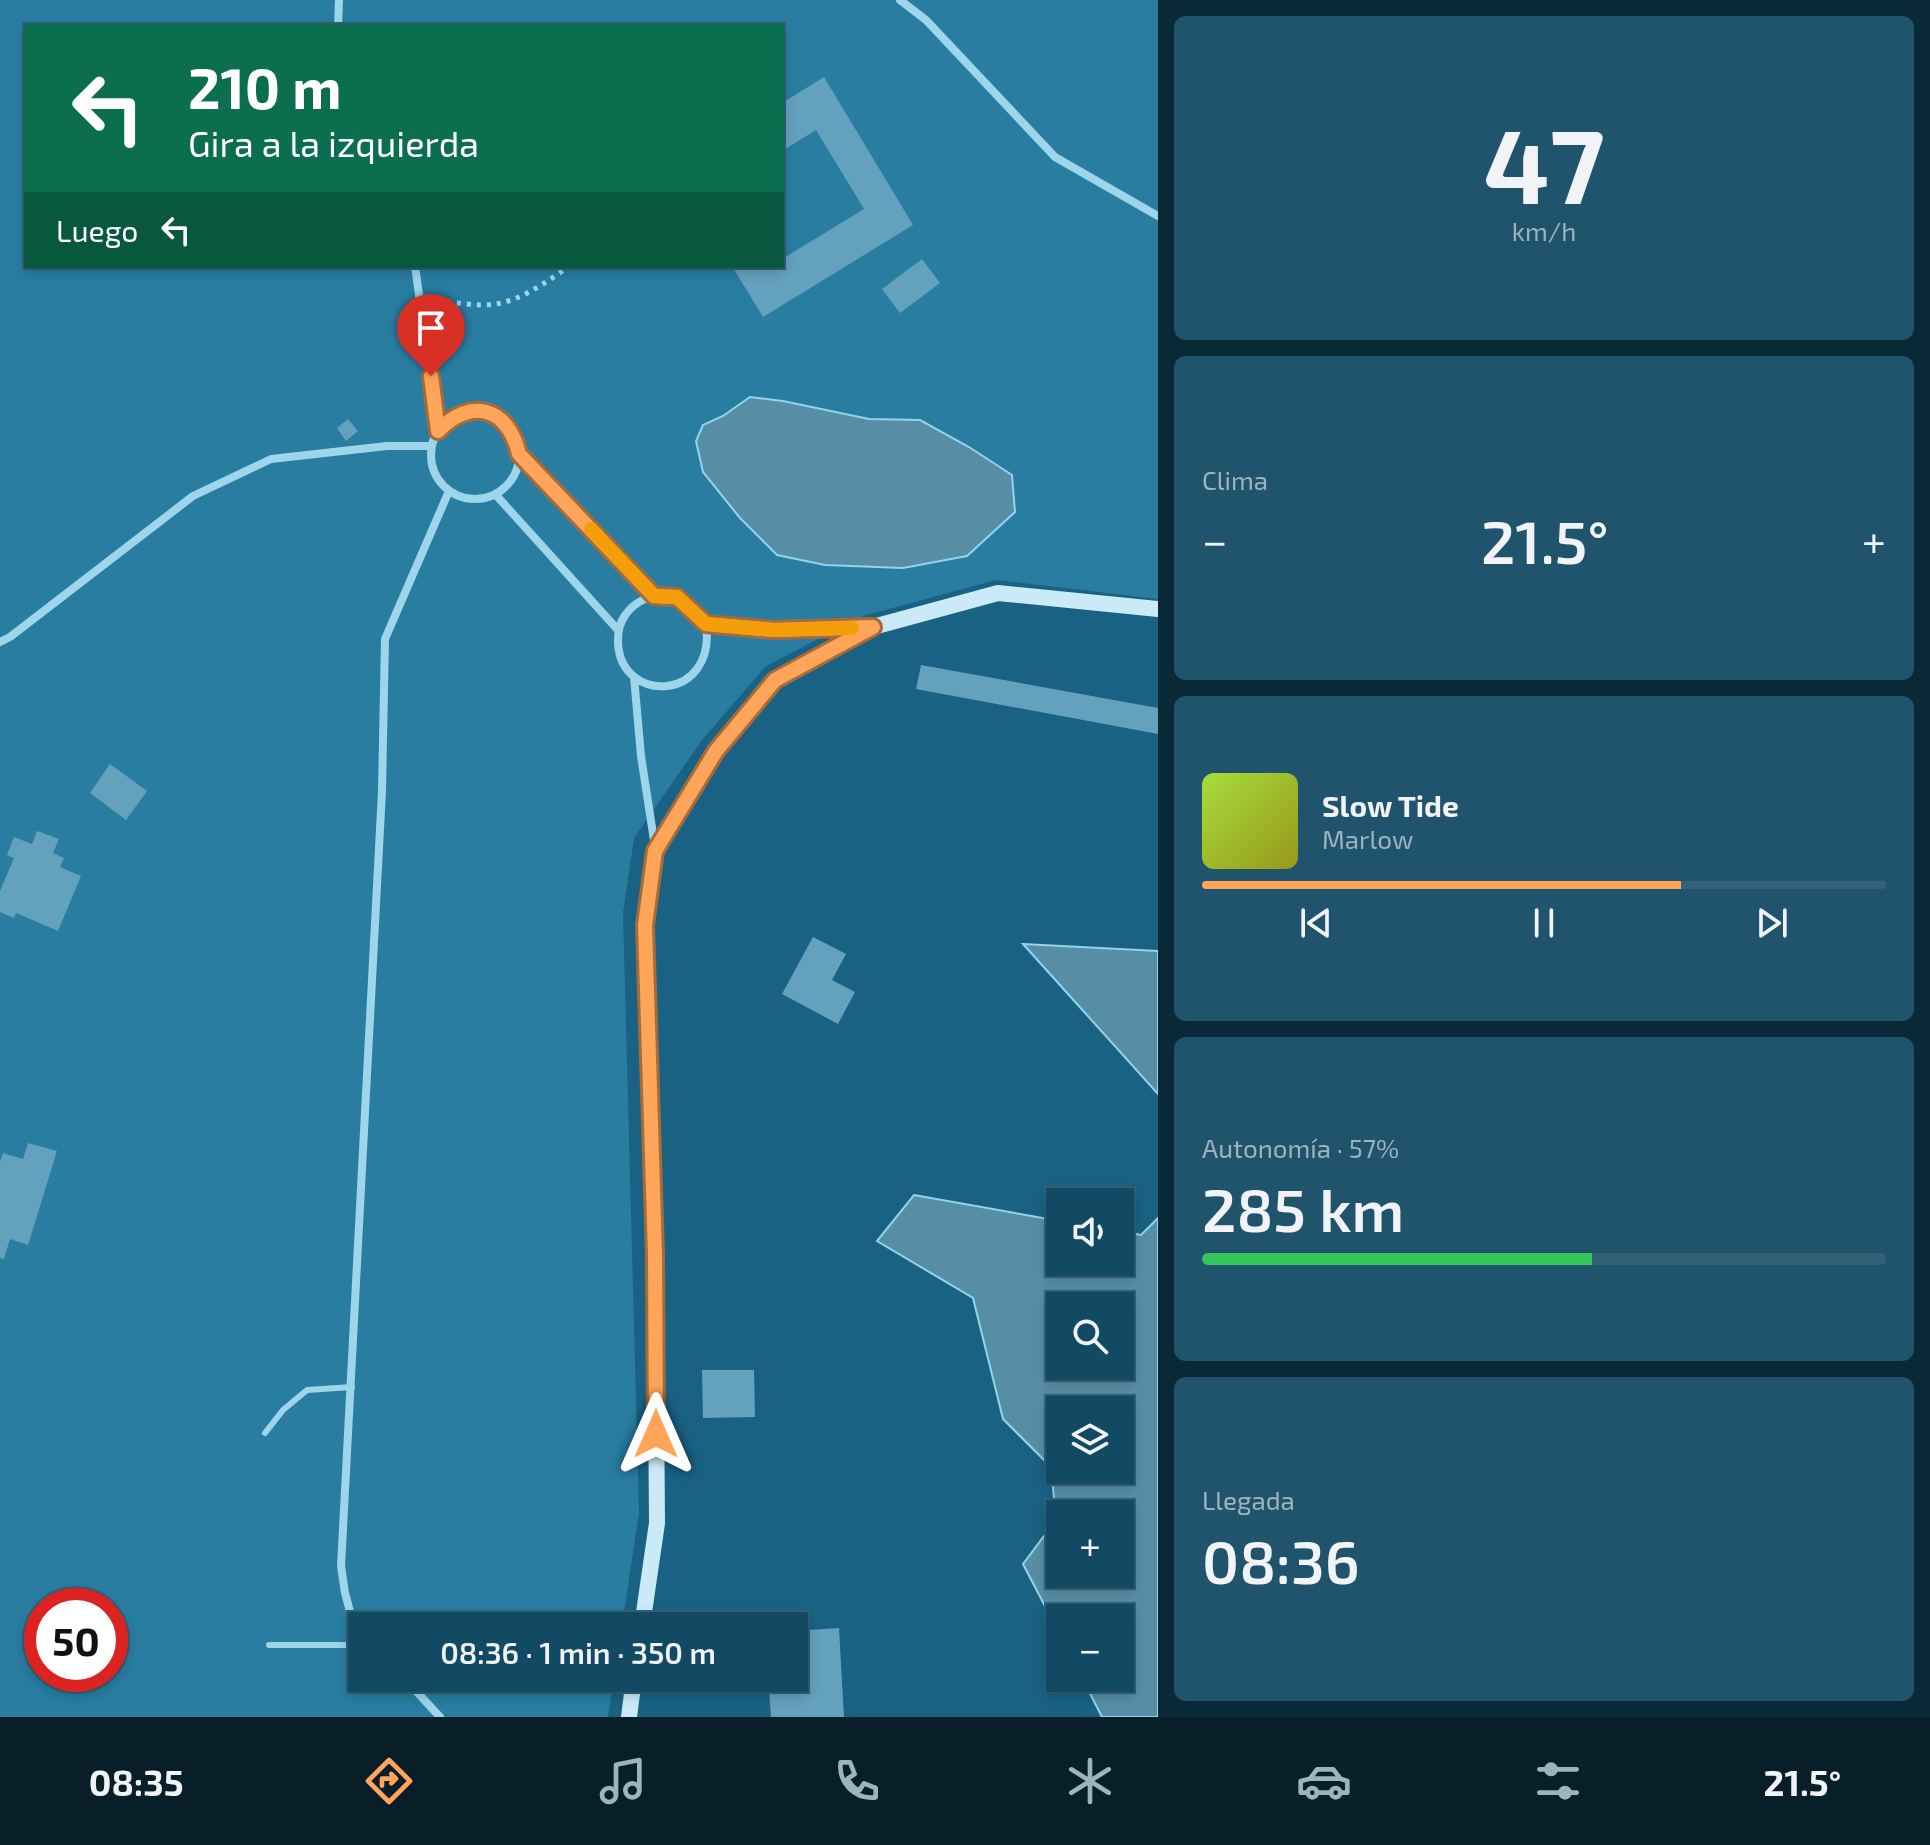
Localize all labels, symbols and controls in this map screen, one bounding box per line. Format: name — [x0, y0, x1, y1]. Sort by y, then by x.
text: 210 m — [188, 53, 342, 120]
icon: left — [56, 56, 160, 160]
text: 47 — [1483, 100, 1605, 225]
text: Gira a la izquierda — [188, 121, 479, 164]
icon: left — [154, 208, 198, 252]
text: Luego — [56, 212, 138, 248]
text: km/h — [1512, 215, 1576, 246]
pin — [397, 294, 465, 376]
icon: arrive — [409, 306, 453, 350]
text: Clima — [1202, 464, 1268, 495]
text: 21.5° — [1481, 504, 1609, 576]
text: − — [1202, 513, 1228, 566]
text: + — [1862, 513, 1886, 566]
text: Slow Tide — [1322, 787, 1459, 823]
text: Marlow — [1322, 823, 1413, 854]
icon: previous — [1294, 901, 1338, 945]
icon: pause — [1522, 901, 1566, 945]
icon: next — [1750, 901, 1794, 945]
text: Autonomía · 57% — [1202, 1132, 1399, 1163]
text: 285 km — [1202, 1172, 1404, 1244]
map controls — [1046, 1188, 1134, 1692]
button: sound — [1046, 1188, 1134, 1276]
button: search — [1046, 1292, 1134, 1380]
position arrow — [614, 1392, 698, 1476]
button: layers — [1046, 1396, 1134, 1484]
text: Llegada — [1202, 1484, 1295, 1515]
button: + — [1046, 1500, 1134, 1588]
text: 08:36 — [1202, 1524, 1360, 1596]
speed limit sign: 50 — [24, 1588, 128, 1692]
button: − — [1046, 1604, 1134, 1692]
text: 08:36 · 1 min · 350 m — [440, 1634, 716, 1670]
icon: directions — [361, 1753, 417, 1809]
icon: music — [595, 1753, 651, 1809]
icon: phone — [829, 1753, 885, 1809]
icon: climate — [1062, 1753, 1118, 1809]
icon: car — [1296, 1753, 1352, 1809]
icon: filters — [1530, 1753, 1586, 1809]
text: 08:35 — [89, 1760, 184, 1803]
text: 21.5° — [1764, 1760, 1841, 1803]

